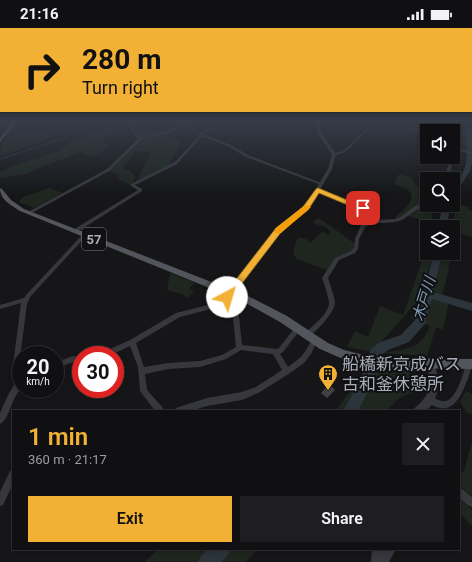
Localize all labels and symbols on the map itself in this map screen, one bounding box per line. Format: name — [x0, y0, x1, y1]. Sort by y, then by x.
pin — [346, 191, 380, 225]
road number: 57 — [82, 228, 106, 250]
water label: 木戸川 — [409, 273, 440, 323]
position arrow — [206, 276, 248, 318]
speed limit sign: 30 — [72, 346, 124, 398]
place label: 船橋新京成バス 古和釜休憩所 — [342, 354, 461, 394]
building icon: 船橋新京成バス 古和釜休憩所 — [317, 363, 339, 391]

